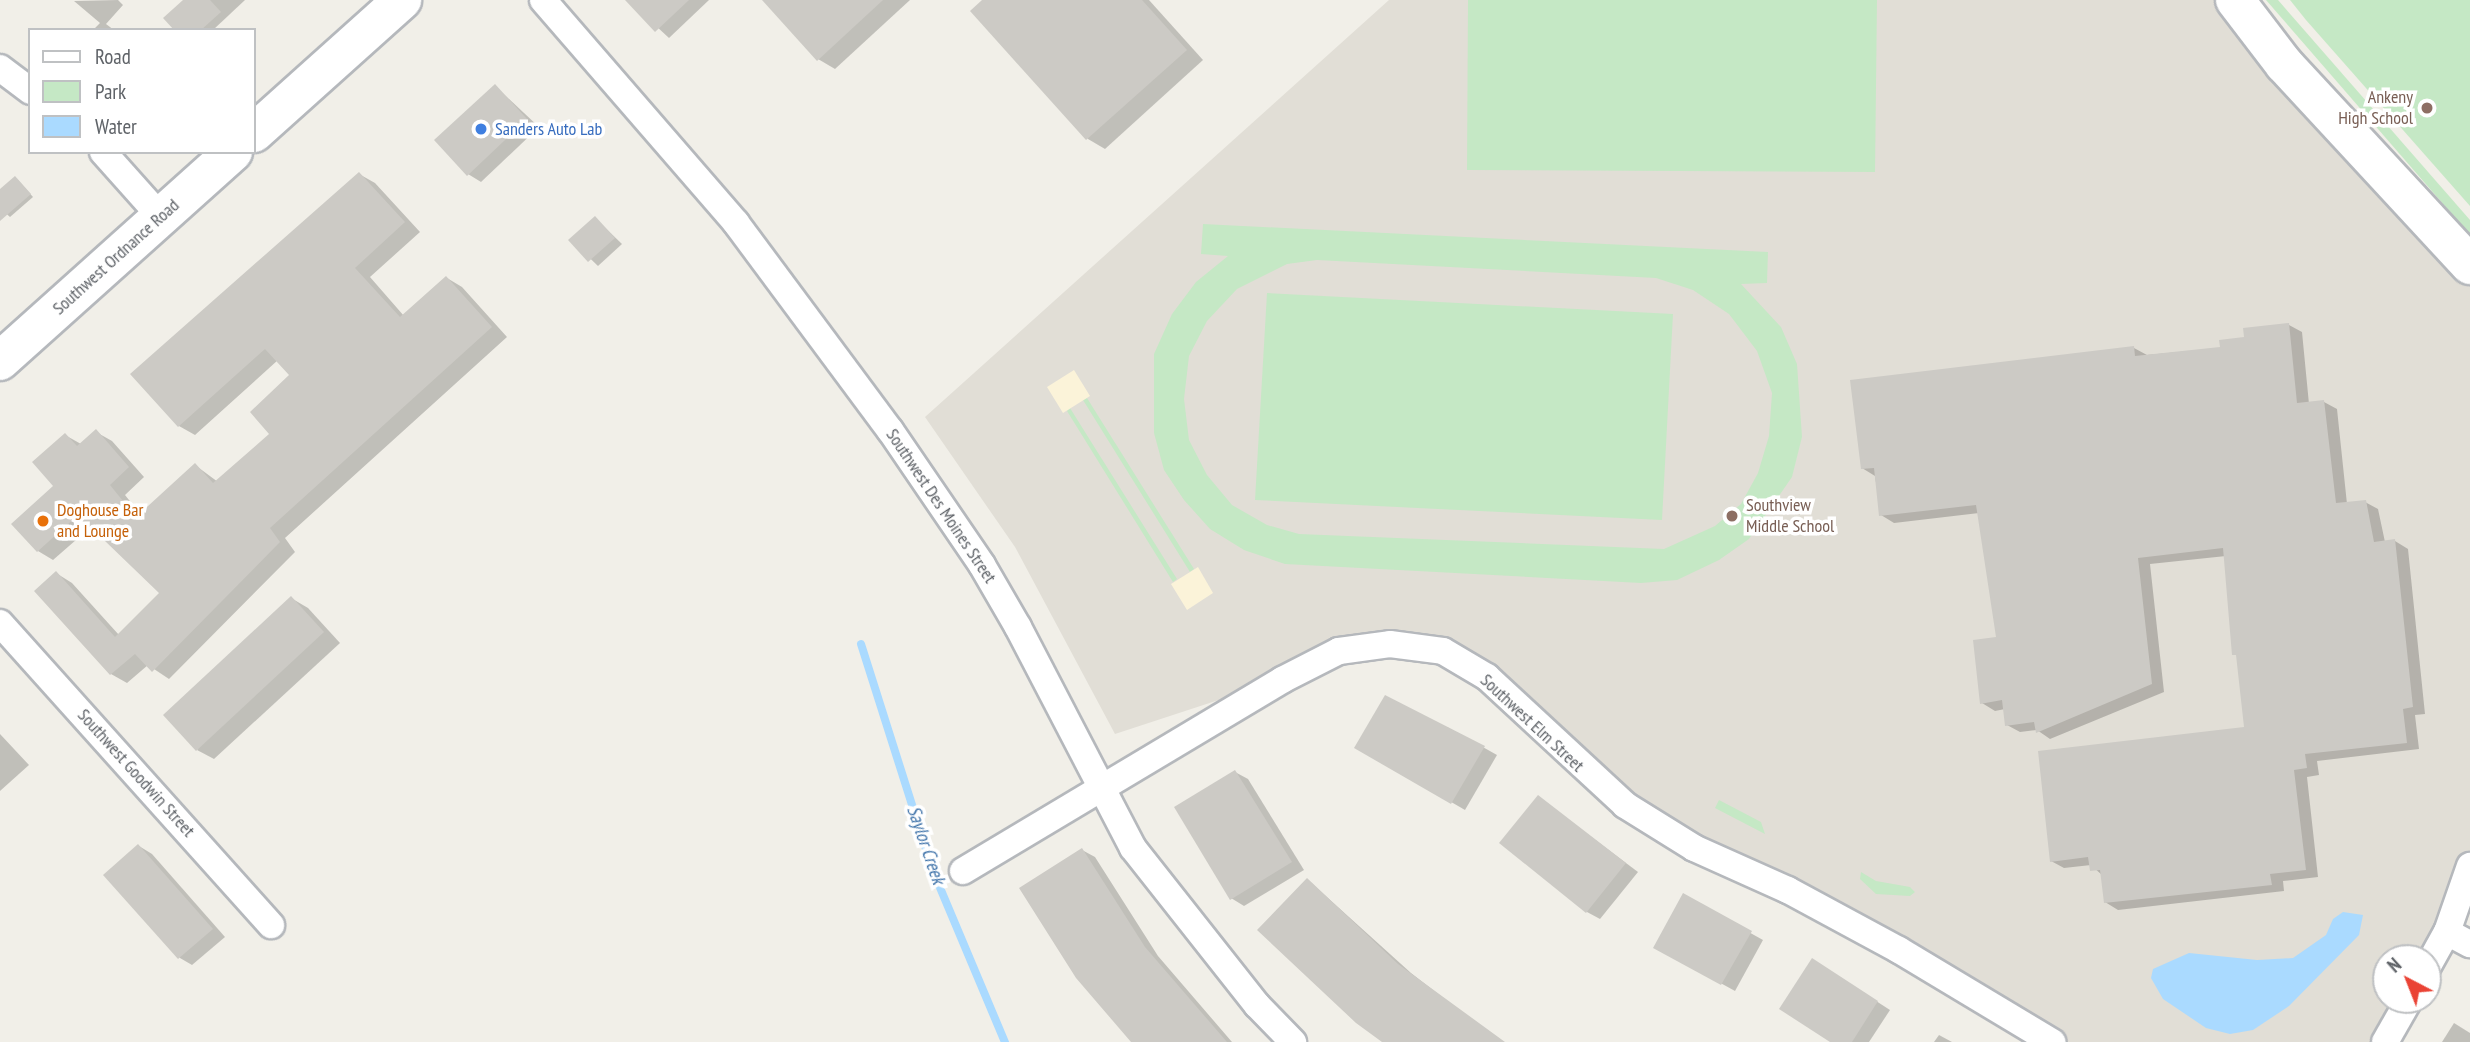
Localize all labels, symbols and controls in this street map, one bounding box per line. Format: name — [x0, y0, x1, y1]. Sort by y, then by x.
legend — [28, 28, 256, 154]
text: Road — [95, 43, 131, 70]
text: Park — [95, 78, 126, 105]
place label: Ankeny High School — [2338, 87, 2413, 130]
marker: Ankeny High School — [2419, 100, 2435, 116]
text: Water — [95, 113, 137, 140]
place label: Sanders Auto Lab — [495, 118, 603, 140]
marker: Sanders Auto Lab — [473, 121, 489, 137]
street label: Southwest Ordnance Road — [48, 195, 184, 319]
street label: Southwest Des Moines Street — [881, 425, 1001, 587]
place label: Southview Middle School — [1746, 495, 1834, 538]
place label: Doghouse Bar and Lounge — [57, 500, 143, 542]
marker: Southview Middle School — [1724, 508, 1740, 524]
marker: Doghouse Bar and Lounge — [35, 513, 51, 529]
street label: Southwest Elm Street — [1476, 670, 1588, 776]
street label: Southwest Goodwin Street — [73, 705, 199, 841]
water label: Saylor Creek — [902, 803, 950, 887]
north arrow — [2372, 944, 2442, 1014]
text: N — [2382, 953, 2406, 977]

